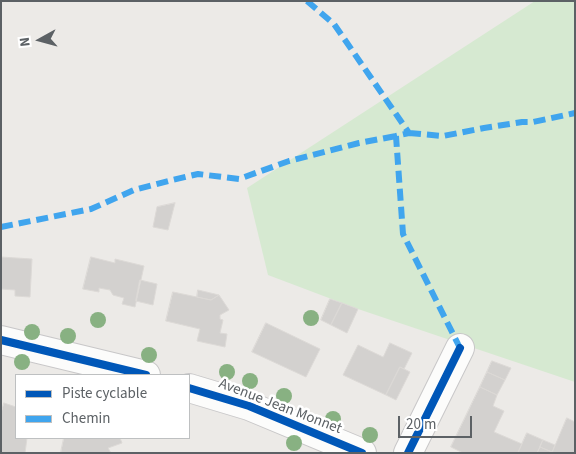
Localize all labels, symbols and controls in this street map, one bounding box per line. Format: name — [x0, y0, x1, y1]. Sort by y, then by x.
north arrow — [15, 15, 65, 65]
text: N — [15, 36, 36, 48]
legend — [15, 374, 190, 439]
street label: Avenue Jean Monnet — [216, 375, 344, 439]
text: Piste cyclable — [62, 383, 147, 404]
scale bar — [401, 406, 475, 438]
text: Chemin — [62, 408, 111, 429]
text: 20 m — [406, 414, 436, 435]

